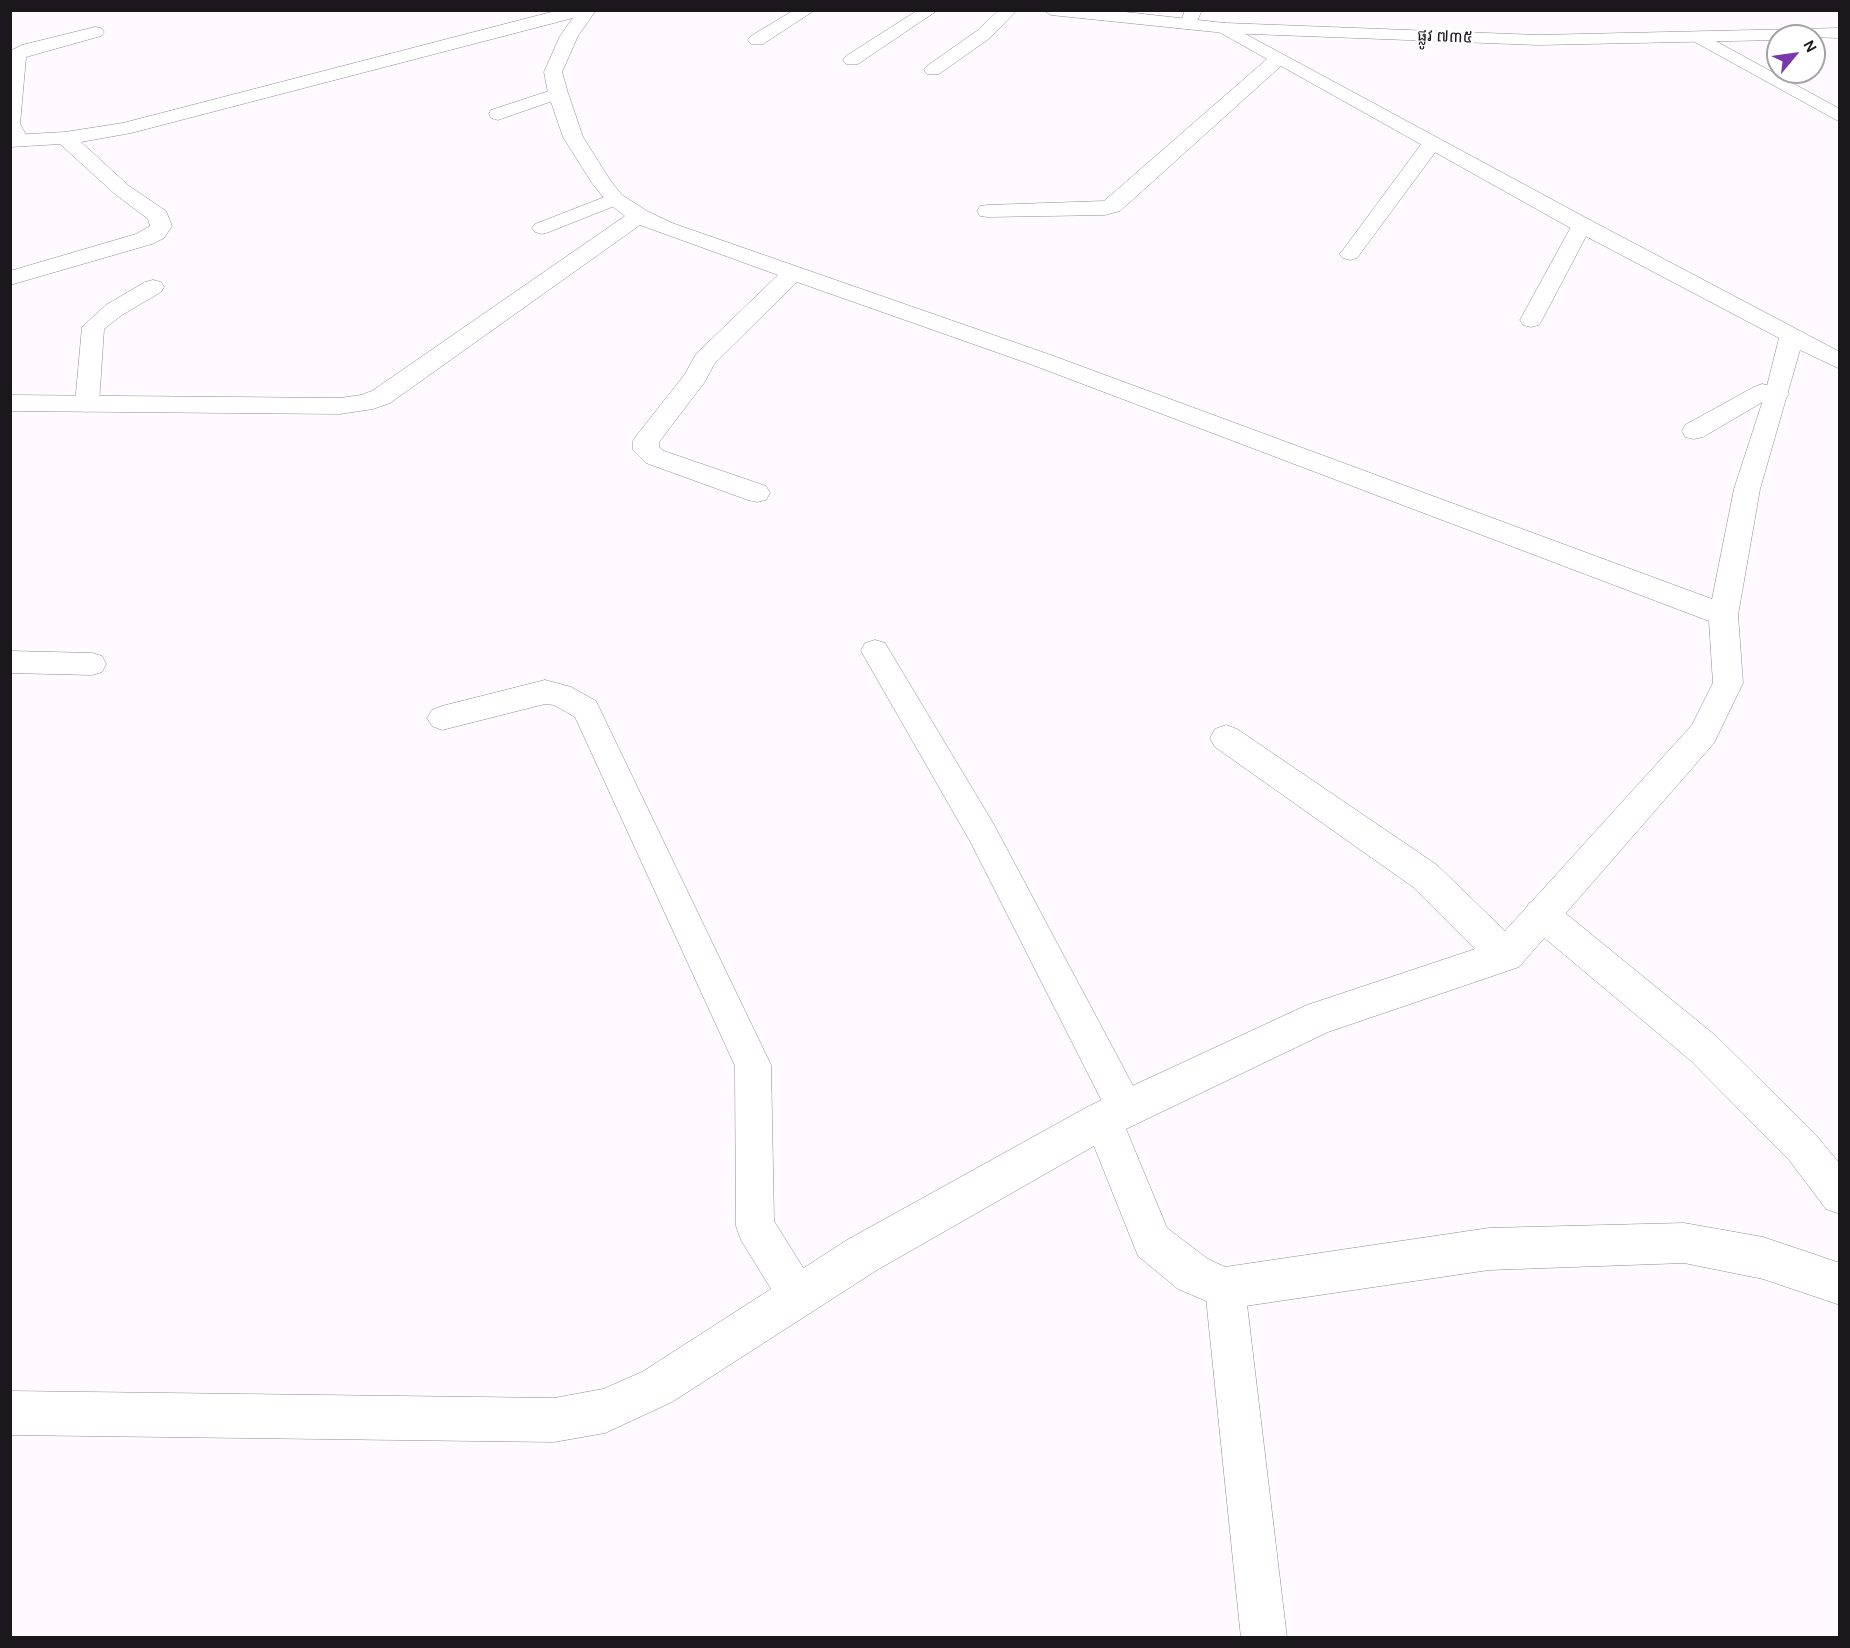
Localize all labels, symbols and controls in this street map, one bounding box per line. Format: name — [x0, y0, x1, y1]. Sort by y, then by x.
north arrow — [1766, 24, 1826, 84]
street label: ផ្លូវ ៧៣៥ — [1417, 26, 1473, 48]
text: N — [1799, 36, 1822, 56]

